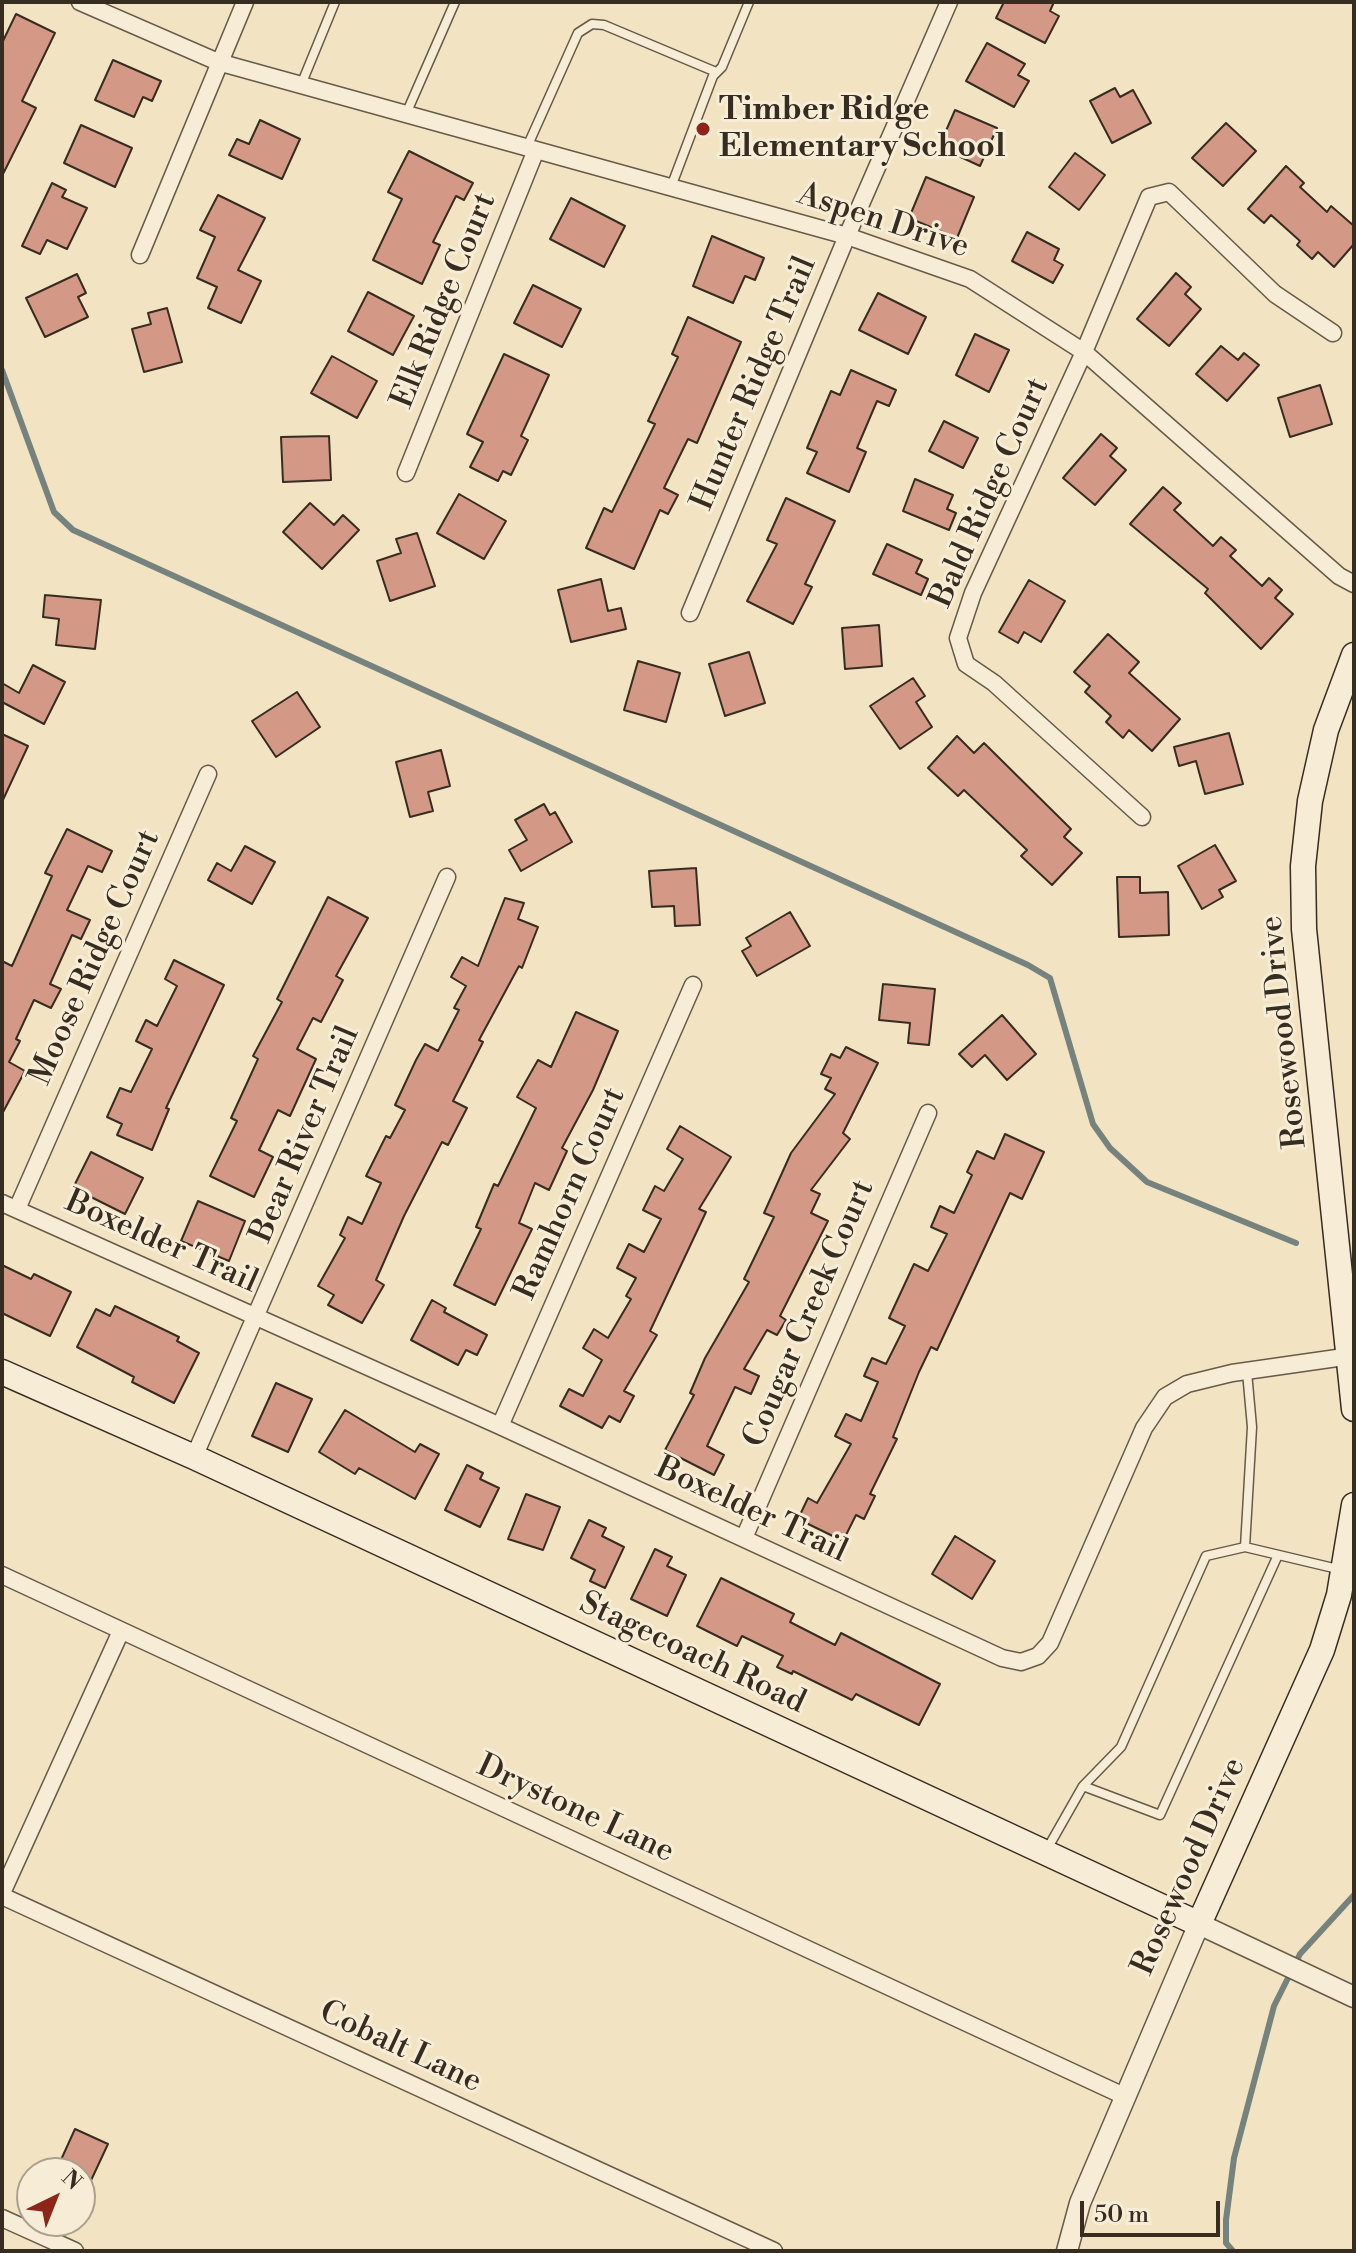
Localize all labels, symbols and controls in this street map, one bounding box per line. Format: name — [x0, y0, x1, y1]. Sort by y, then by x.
place label: Timber Ridge Elementary School — [719, 92, 1005, 167]
marker: Timber Ridge Elementary School — [694, 120, 712, 138]
street label: Aspen Drive — [793, 176, 973, 268]
street label: Elk Ridge Court — [384, 188, 506, 414]
street label: Hunter Ridge Trail — [684, 252, 826, 516]
street label: Bald Ridge Court — [923, 372, 1059, 614]
street label: Moose Ridge Court — [23, 825, 169, 1091]
street label: Rosewood Drive — [1254, 914, 1316, 1150]
street label: Bear River Trail — [243, 1021, 369, 1249]
street label: Ramhorn Court — [507, 1082, 635, 1306]
street label: Cougar Creek Court — [736, 1174, 884, 1454]
street label: Boxelder Trail — [59, 1183, 263, 1303]
street label: Boxelder Trail — [649, 1450, 853, 1572]
street label: Stagecoach Road — [573, 1585, 811, 1723]
street label: Drystone Lane — [470, 1748, 680, 1872]
street label: Rosewood Drive — [1125, 1752, 1255, 1982]
street label: Cobalt Lane — [313, 1994, 487, 2102]
north arrow — [16, 2157, 96, 2237]
text: N — [56, 2165, 87, 2196]
scale bar — [1084, 2185, 1224, 2235]
text: 50 m — [1094, 2200, 1149, 2230]

